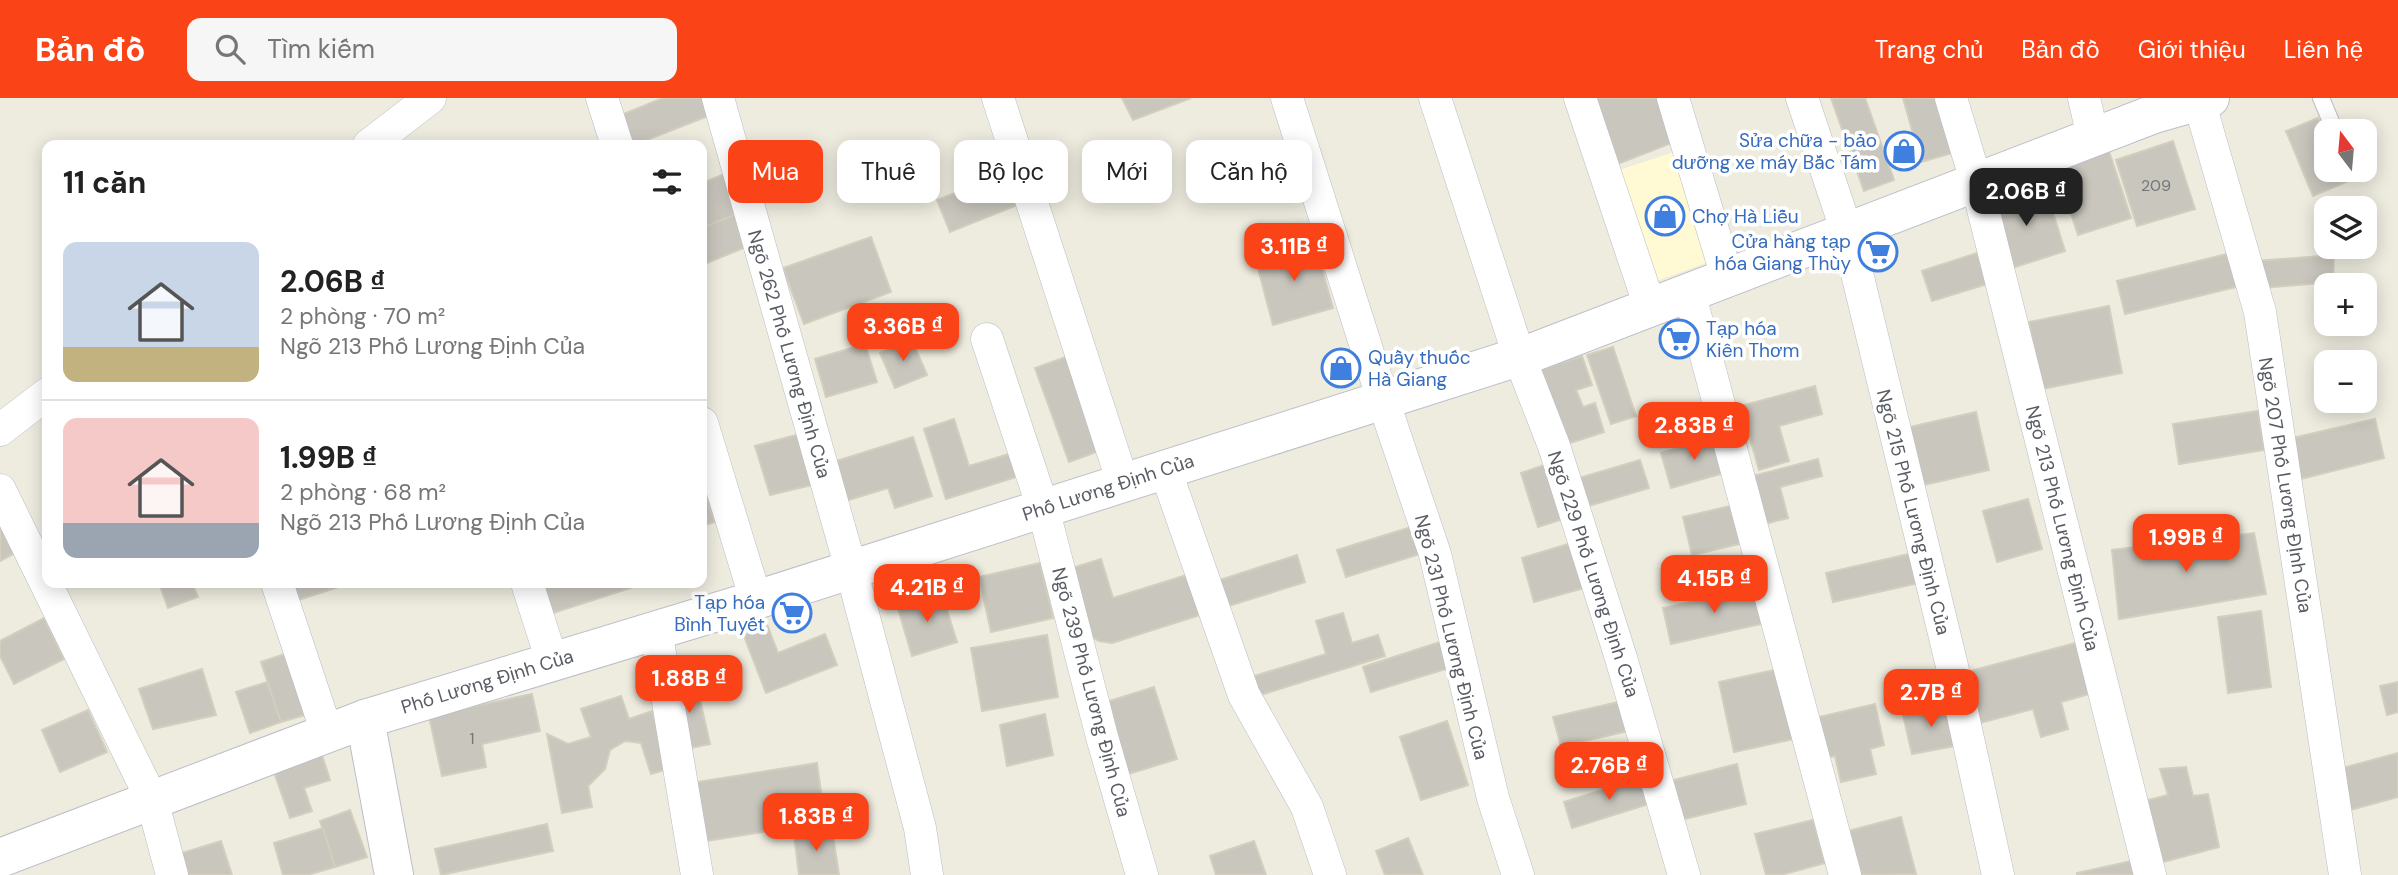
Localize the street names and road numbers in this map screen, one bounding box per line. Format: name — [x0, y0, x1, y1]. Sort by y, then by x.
street label: Ngõ 262 Phố Lương Định Của — [742, 227, 837, 481]
street label: Ngõ 207 Phố Lương ĐỊnh Của — [2253, 355, 2318, 615]
street label: Ngõ 215 Phố Lương Định Của — [1871, 387, 1956, 638]
street label: Ngõ 213 Phố Lương Định Của — [2020, 403, 2105, 653]
street label: Phố Lương Định Của — [1019, 448, 1197, 527]
street label: Ngõ 229 Phố Lương Định Của — [1542, 448, 1645, 700]
street label: Ngõ 231 Phố Lương Định Của — [1409, 512, 1494, 762]
street label: Ngõ 239 Phố Lương Định Của — [1046, 565, 1137, 820]
street label: Phố Lương Định Của — [398, 643, 576, 720]

